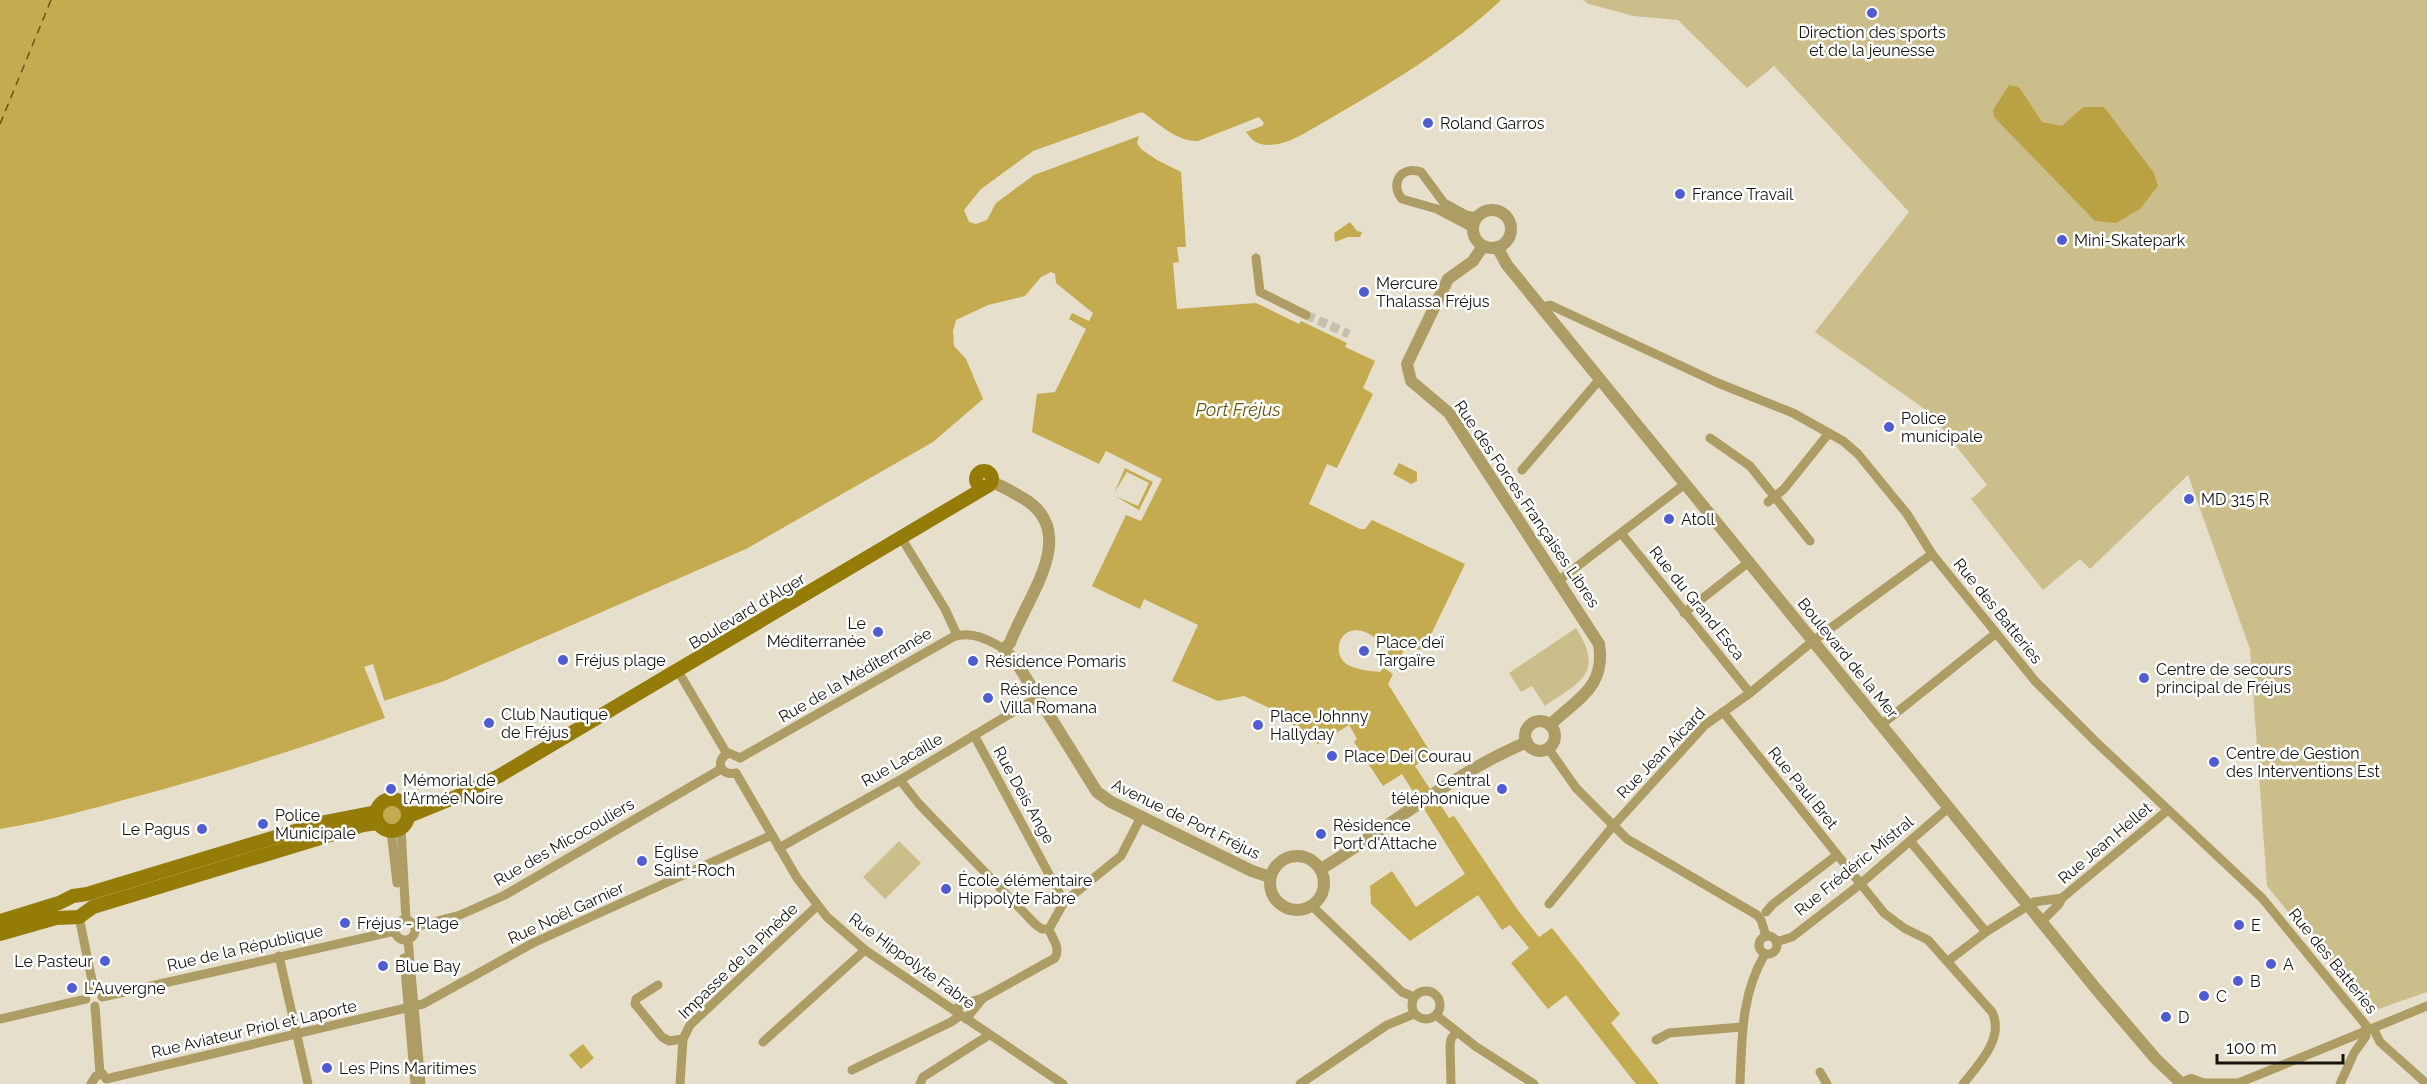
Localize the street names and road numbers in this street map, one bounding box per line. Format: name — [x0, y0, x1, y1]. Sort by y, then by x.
street label: Rue des Forces Françaises Libres — [1450, 397, 1604, 611]
street label: Rue du Grand Esca — [1645, 542, 1749, 664]
street label: Rue des Batteries — [1950, 555, 2046, 668]
street label: Boulevard d'Alger — [686, 569, 809, 653]
street label: Boulevard de la Mer — [1794, 594, 1903, 722]
street label: Rue de la Méditerranée — [775, 623, 935, 727]
street label: Rue Jean Aicard — [1613, 704, 1709, 802]
street label: Rue Lacaille — [858, 729, 946, 791]
street label: Rue Deis Ange — [989, 743, 1059, 847]
street label: Rue Paul Bret — [1764, 743, 1842, 833]
street label: Avenue de Port Fréjus — [1109, 775, 1263, 863]
street label: Rue des Micocouliers — [491, 794, 638, 890]
street label: Rue Jean Hellet — [2054, 798, 2156, 888]
street label: Rue Frédéric Mistral — [1791, 812, 1918, 920]
street label: Rue Noël Garnier — [505, 878, 627, 948]
street label: Impasse de la Pinède — [674, 899, 802, 1023]
street label: Rue des Batteries — [2285, 905, 2381, 1018]
street label: Rue Hippolyte Fabre — [845, 909, 979, 1013]
street label: Rue de la République — [165, 921, 325, 975]
street label: Rue Aviateur Priol et Laporte — [149, 996, 359, 1062]

